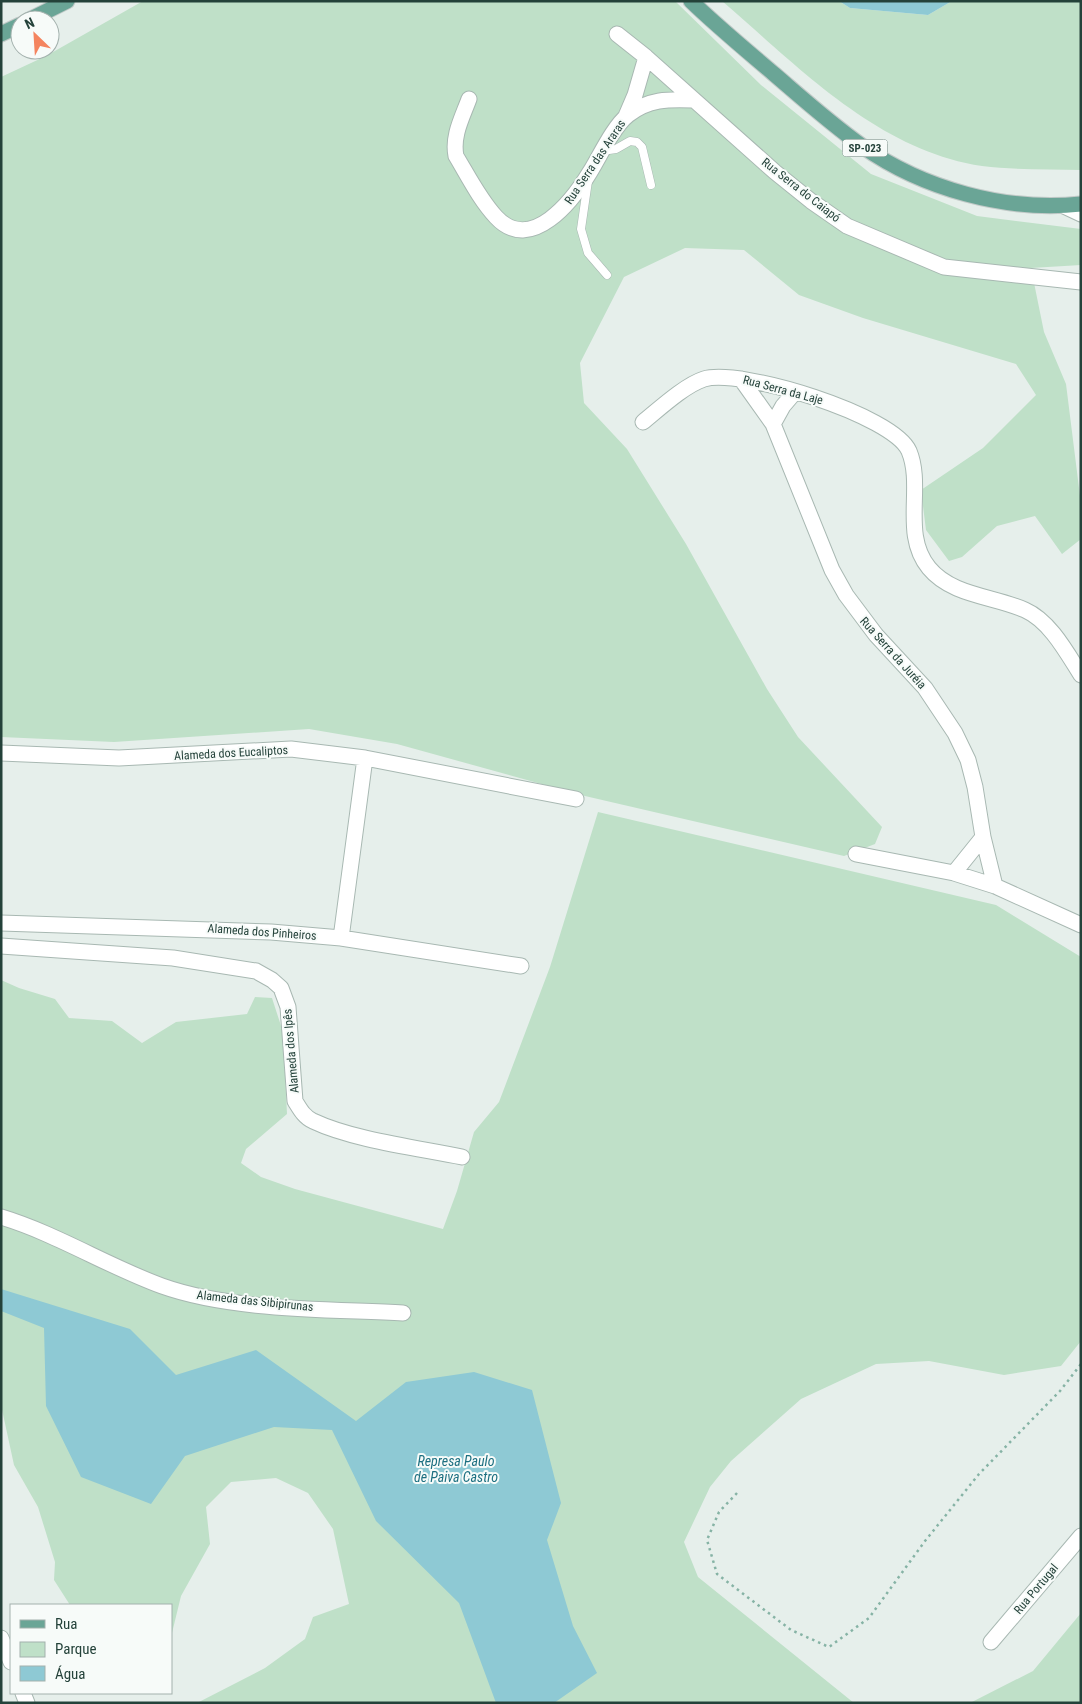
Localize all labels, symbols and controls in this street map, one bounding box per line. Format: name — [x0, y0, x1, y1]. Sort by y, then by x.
north arrow — [10, 10, 60, 60]
text: N — [22, 14, 37, 32]
street label: Rua Serra das Araras — [562, 117, 628, 207]
road number: SP-023 — [842, 140, 888, 156]
street label: Rua Serra do Caiapó — [759, 155, 843, 225]
street label: Rua Serra da Laje — [741, 373, 825, 408]
street label: Rua Serra da Juréia — [857, 614, 929, 692]
street label: Alameda dos Eucaliptos — [174, 743, 288, 763]
street label: Alameda dos Pinheiros — [207, 921, 317, 943]
street label: Alameda dos Ipês — [280, 1008, 302, 1094]
street label: Alameda das Sibipirunas — [196, 1288, 314, 1314]
water label: Represa Paulo de Paiva Castro — [414, 1453, 498, 1485]
street label: Rua Portugal — [1011, 1561, 1061, 1617]
legend — [10, 1604, 172, 1694]
text: Rua — [55, 1615, 77, 1633]
text: Parque — [55, 1640, 97, 1658]
text: Água — [55, 1665, 85, 1683]

